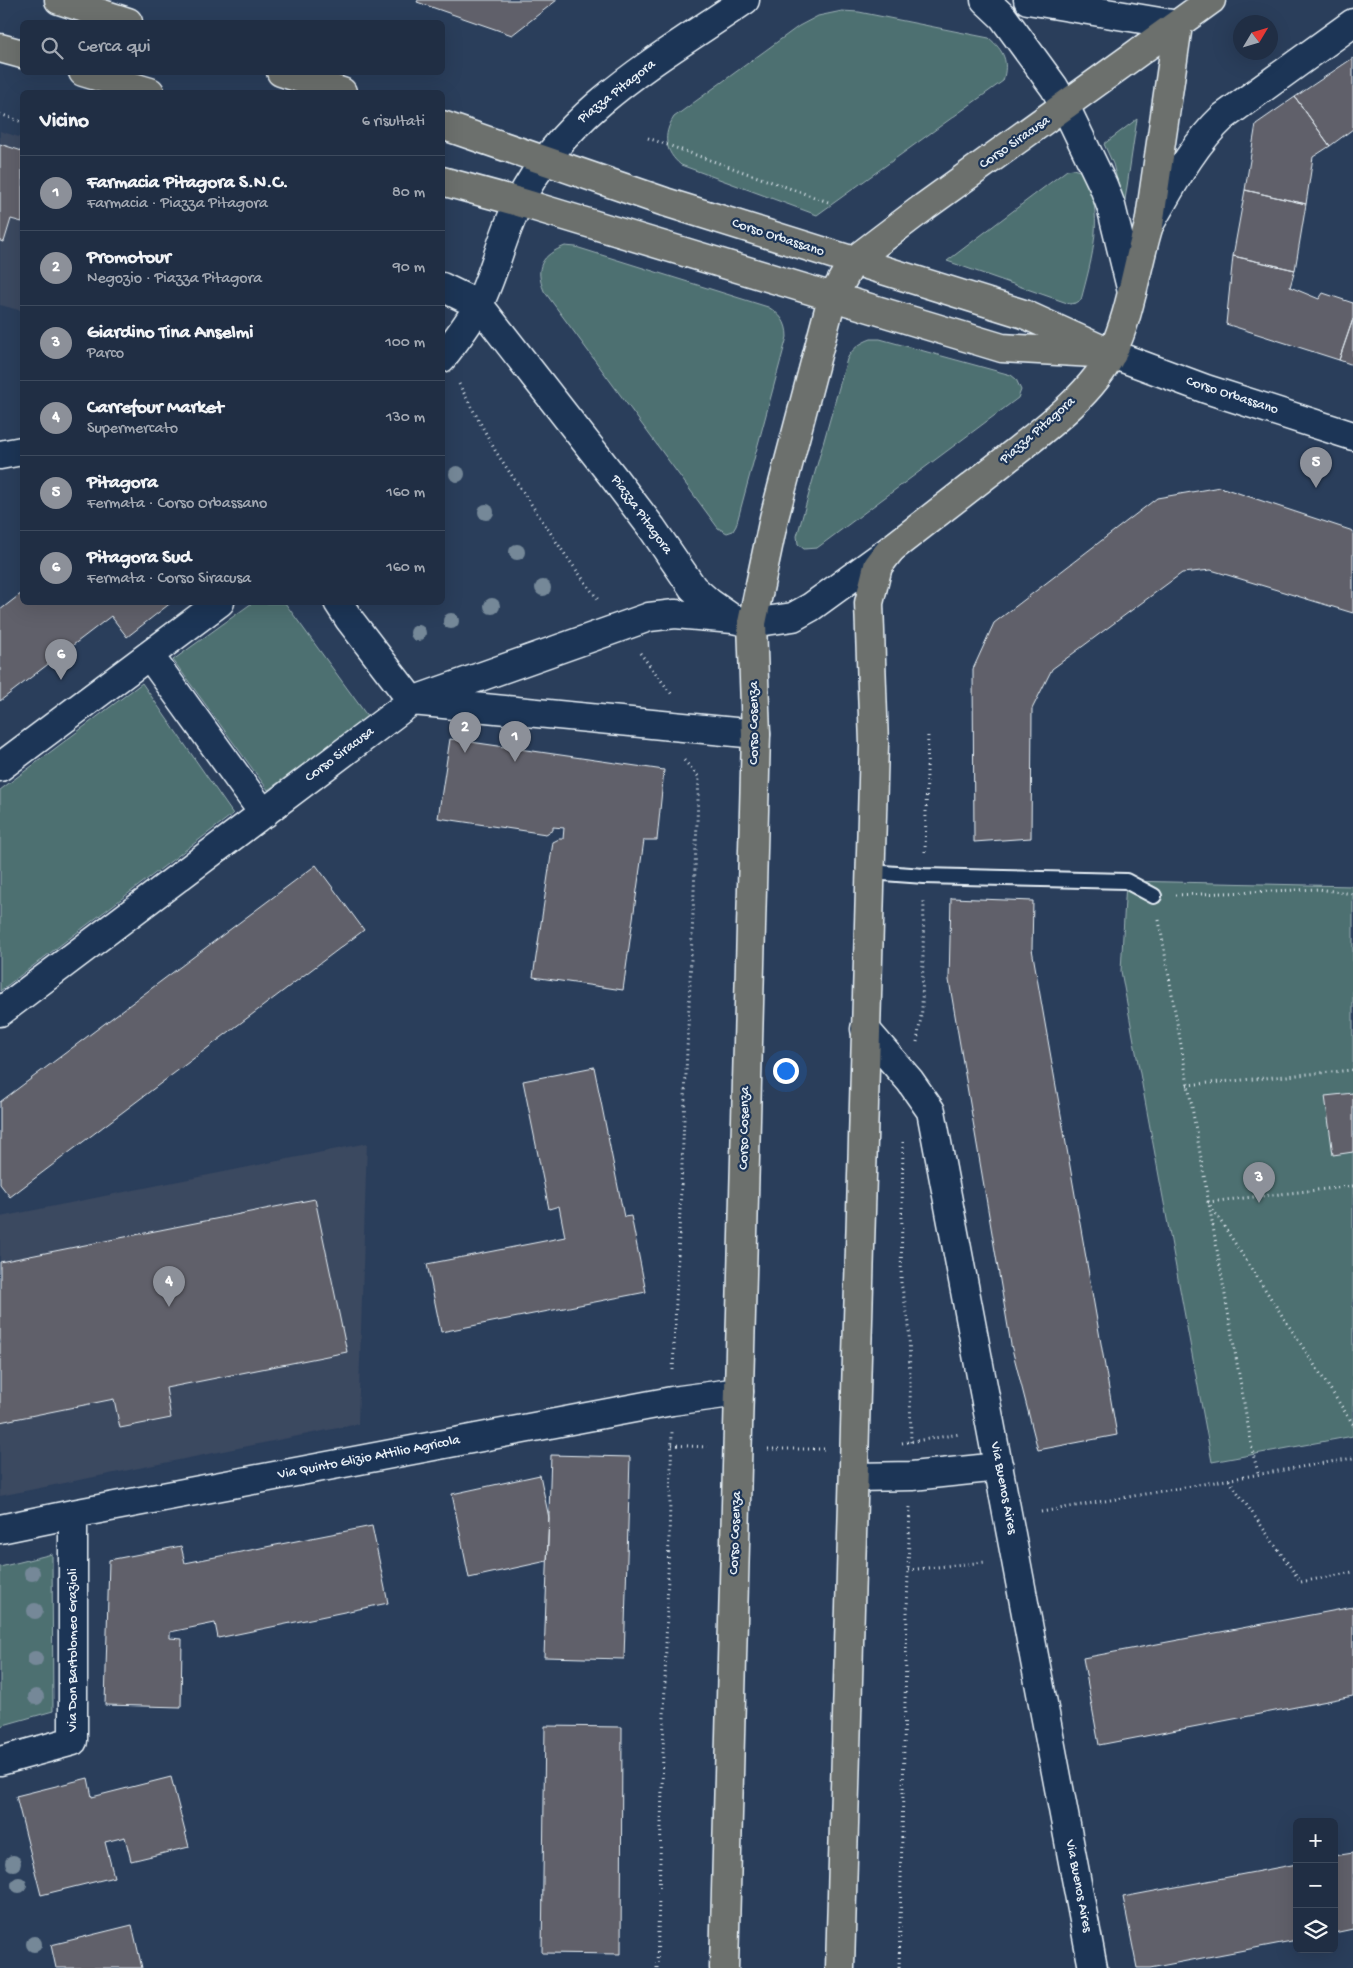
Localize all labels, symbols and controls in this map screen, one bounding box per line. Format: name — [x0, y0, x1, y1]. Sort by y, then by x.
north arrow — [1233, 15, 1278, 60]
search box — [20, 20, 445, 75]
icon: search — [38, 34, 66, 62]
text: Cerca qui — [78, 36, 151, 59]
street label: Piazza Pitagora — [574, 56, 660, 128]
text: Vicino — [40, 110, 89, 135]
street label: Corso Siracusa — [977, 112, 1054, 173]
text: 6 risultati — [362, 113, 425, 132]
text: Farmacia Pitagora S.N.C. — [87, 172, 288, 195]
text: 1 — [53, 184, 59, 203]
text: 80 m — [392, 184, 425, 203]
text: Farmacia · Piazza Pitagora — [87, 195, 268, 214]
street label: Corso Orbassano — [730, 215, 826, 261]
text: Promotour — [87, 247, 171, 270]
text: 2 — [52, 259, 60, 278]
text: 90 m — [393, 259, 425, 278]
text: Negozio · Piazza Pitagora — [87, 270, 262, 289]
text: Giardino Tina Anselmi — [87, 322, 253, 345]
text: 3 — [52, 334, 60, 353]
text: 100 m — [385, 334, 425, 353]
text: Parco — [87, 345, 124, 364]
street label: Corso Orbassano — [1184, 373, 1280, 419]
street label: Piazza Pitagora — [996, 393, 1080, 469]
text: Carrefour Market — [87, 397, 223, 420]
text: 4 — [52, 409, 60, 428]
text: 130 m — [386, 409, 425, 428]
text: Supermercato — [87, 420, 178, 439]
pin: 5 — [1300, 447, 1332, 488]
street label: Piazza Pitagora — [606, 471, 676, 559]
text: Pitagora — [87, 472, 158, 495]
text: 5 — [52, 484, 60, 503]
text: 160 m — [386, 484, 425, 503]
text: Fermata · Corso Orbassano — [87, 495, 267, 514]
text: Pitagora Sud — [87, 547, 191, 570]
text: 6 — [52, 559, 60, 578]
text: 160 m — [386, 559, 425, 578]
text: Fermata · Corso Siracusa — [87, 570, 251, 589]
pin: 6 — [45, 639, 77, 680]
street label: Corso Cosenza — [746, 680, 763, 765]
pin: 2 — [449, 712, 481, 753]
pin: 1 — [499, 721, 531, 762]
street label: Corso Siracusa — [302, 723, 379, 786]
your location — [773, 1058, 799, 1084]
street label: Corso Cosenza — [736, 1085, 754, 1170]
pin: 3 — [1243, 1162, 1275, 1203]
pin: 4 — [153, 1266, 185, 1307]
street label: Via Quinto Glizio Attilio Agricola — [276, 1432, 463, 1484]
street label: Via Buenos Aires — [986, 1439, 1020, 1537]
street label: Corso Cosenza — [726, 1490, 746, 1575]
street label: Via Don Bartolomeo Grazioli — [65, 1568, 82, 1733]
map controls — [1293, 1818, 1338, 1953]
button: + — [1293, 1818, 1338, 1863]
street label: Via Buenos Aires — [1061, 1837, 1095, 1935]
button: − — [1293, 1863, 1338, 1908]
button: layers — [1293, 1908, 1338, 1953]

